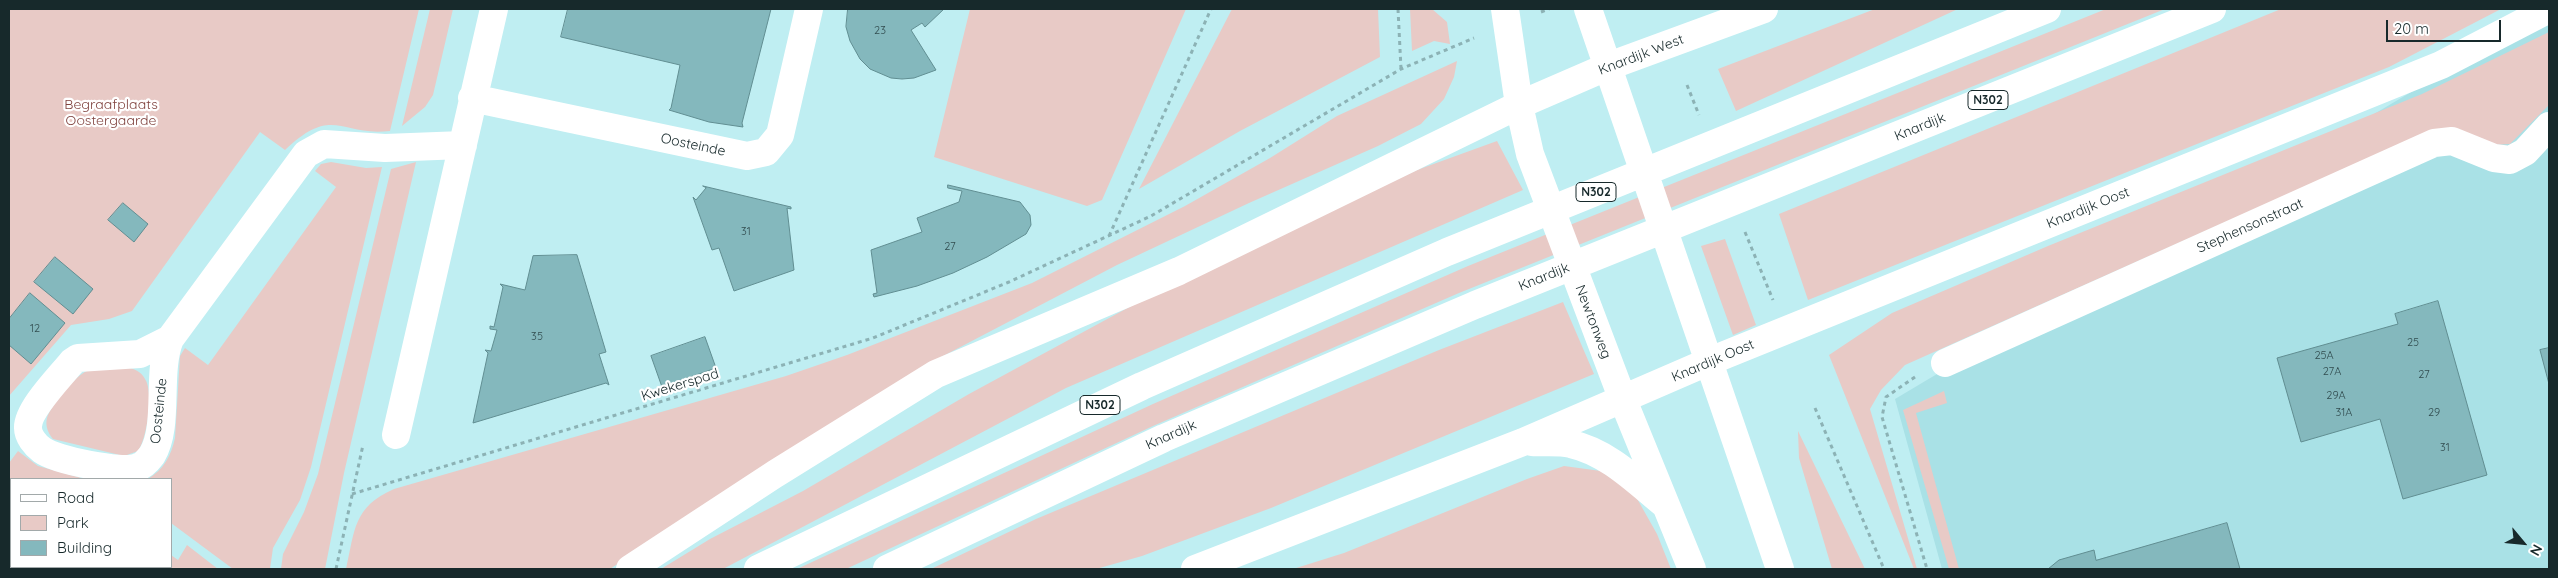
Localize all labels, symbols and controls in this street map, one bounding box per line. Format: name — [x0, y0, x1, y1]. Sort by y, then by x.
scale bar — [2388, 10, 2503, 42]
text: 20 m — [2394, 19, 2429, 38]
house number: 23 — [874, 24, 886, 38]
street label: Knardijk West — [1596, 31, 1686, 79]
road number: N302 — [1968, 90, 2008, 110]
park label: Begraafplaats Oostergaarde — [64, 97, 158, 130]
street label: Knardijk — [1892, 109, 1948, 145]
street label: Oosteinde — [659, 130, 727, 160]
road number: N302 — [1576, 182, 1616, 202]
street label: Knardijk Oost — [2044, 184, 2132, 232]
street label: Stephensonstraat — [2194, 195, 2306, 257]
house number: 31 — [741, 225, 751, 239]
house number: 27 — [944, 240, 956, 254]
street label: Knardijk — [1516, 259, 1572, 295]
street label: Newtonweg — [1571, 283, 1615, 361]
house number: 12 — [30, 322, 40, 336]
house number: 35 — [531, 330, 543, 344]
street label: Knardijk Oost — [1669, 336, 1757, 386]
house number: 25 — [2407, 336, 2419, 350]
house number: 25A — [2314, 349, 2334, 363]
street label: Kwekerspad — [639, 365, 721, 405]
house number: 27A — [2323, 365, 2341, 379]
house number: 27 — [2418, 368, 2430, 382]
street label: Oosteinde — [147, 377, 171, 445]
house number: 29A — [2326, 389, 2346, 403]
road number: N302 — [1080, 396, 1120, 414]
house number: 31A — [2336, 406, 2352, 420]
house number: 29 — [2428, 406, 2440, 420]
street label: Knardijk — [1143, 416, 1199, 454]
house number: 31 — [2440, 441, 2450, 455]
legend — [10, 478, 172, 568]
text: Road — [57, 488, 94, 507]
text: Park — [57, 513, 89, 532]
north arrow — [2498, 518, 2548, 568]
text: Building — [57, 538, 112, 557]
text: N — [2526, 541, 2547, 559]

